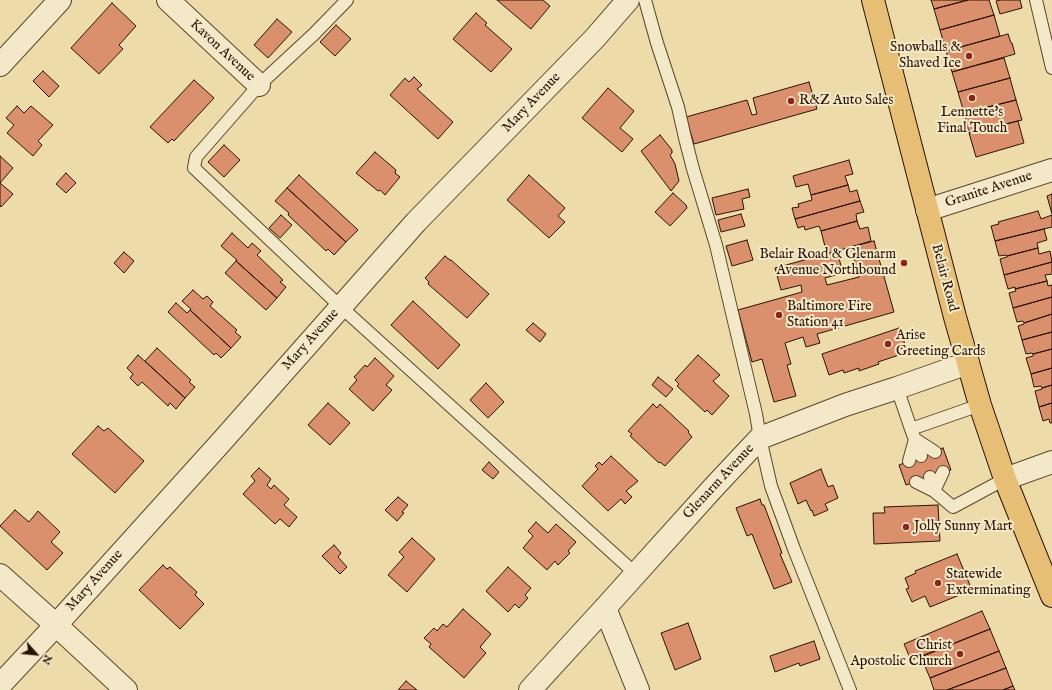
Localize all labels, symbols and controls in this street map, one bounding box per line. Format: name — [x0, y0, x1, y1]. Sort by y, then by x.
street label: Kavon Avenue — [186, 17, 258, 85]
place label: Snowballs & Shaved Ice — [890, 40, 961, 72]
marker: Snowballs & Shaved Ice — [964, 51, 974, 61]
street label: Mary Avenue — [499, 69, 565, 137]
place label: R&Z Auto Sales — [799, 93, 893, 109]
marker: Lennette's Final Touch — [967, 93, 977, 103]
marker: R&Z Auto Sales — [786, 96, 796, 106]
place label: Lennette's Final Touch — [937, 105, 1007, 138]
street label: Granite Avenue — [943, 168, 1035, 212]
street label: Belair Road — [927, 242, 961, 314]
place label: Belair Road & Glenarm Avenue Northbound — [759, 247, 896, 280]
marker: Belair Road & Glenarm Avenue Northbound — [899, 258, 909, 268]
place label: Baltimore Fire Station 41 — [787, 299, 872, 332]
street label: Mary Avenue — [279, 306, 343, 374]
marker: Baltimore Fire Station 41 — [774, 310, 784, 320]
place label: Arise Greeting Cards — [896, 328, 985, 360]
marker: Arise Greeting Cards — [883, 339, 893, 349]
street label: Glenarm Avenue — [680, 441, 758, 523]
place label: Jolly Sunny Mart — [914, 519, 1013, 535]
marker: Jolly Sunny Mart — [901, 522, 911, 532]
street label: Mary Avenue — [63, 547, 127, 615]
place label: Statewide Exterminating — [946, 567, 1031, 600]
marker: Statewide Exterminating — [933, 578, 943, 588]
north arrow — [16, 634, 56, 674]
place label: Christ Apostolic Church — [850, 638, 952, 670]
marker: Christ Apostolic Church — [955, 649, 965, 659]
text: N — [38, 652, 55, 667]

